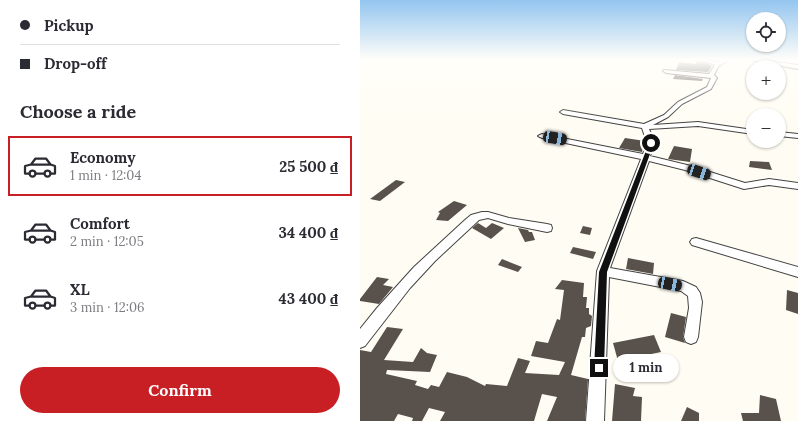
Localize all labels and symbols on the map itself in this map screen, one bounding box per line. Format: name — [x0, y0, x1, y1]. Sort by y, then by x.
car — [542, 130, 568, 146]
route start — [642, 134, 660, 152]
car — [686, 163, 712, 181]
car — [657, 276, 683, 292]
callout: 1 min — [613, 354, 679, 382]
route end — [590, 359, 608, 377]

